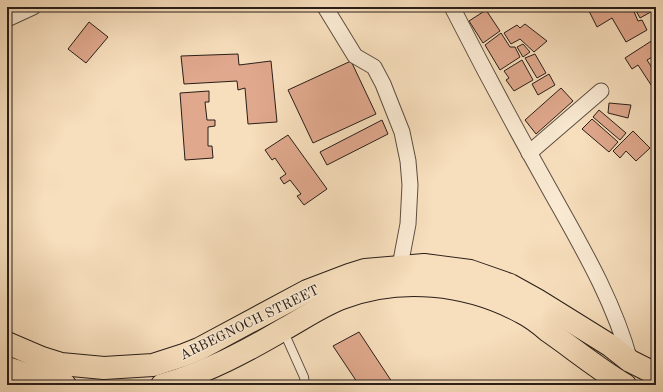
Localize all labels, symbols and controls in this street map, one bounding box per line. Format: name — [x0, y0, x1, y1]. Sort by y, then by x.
street label: ARBEGNOCH STREET — [178, 283, 321, 363]

